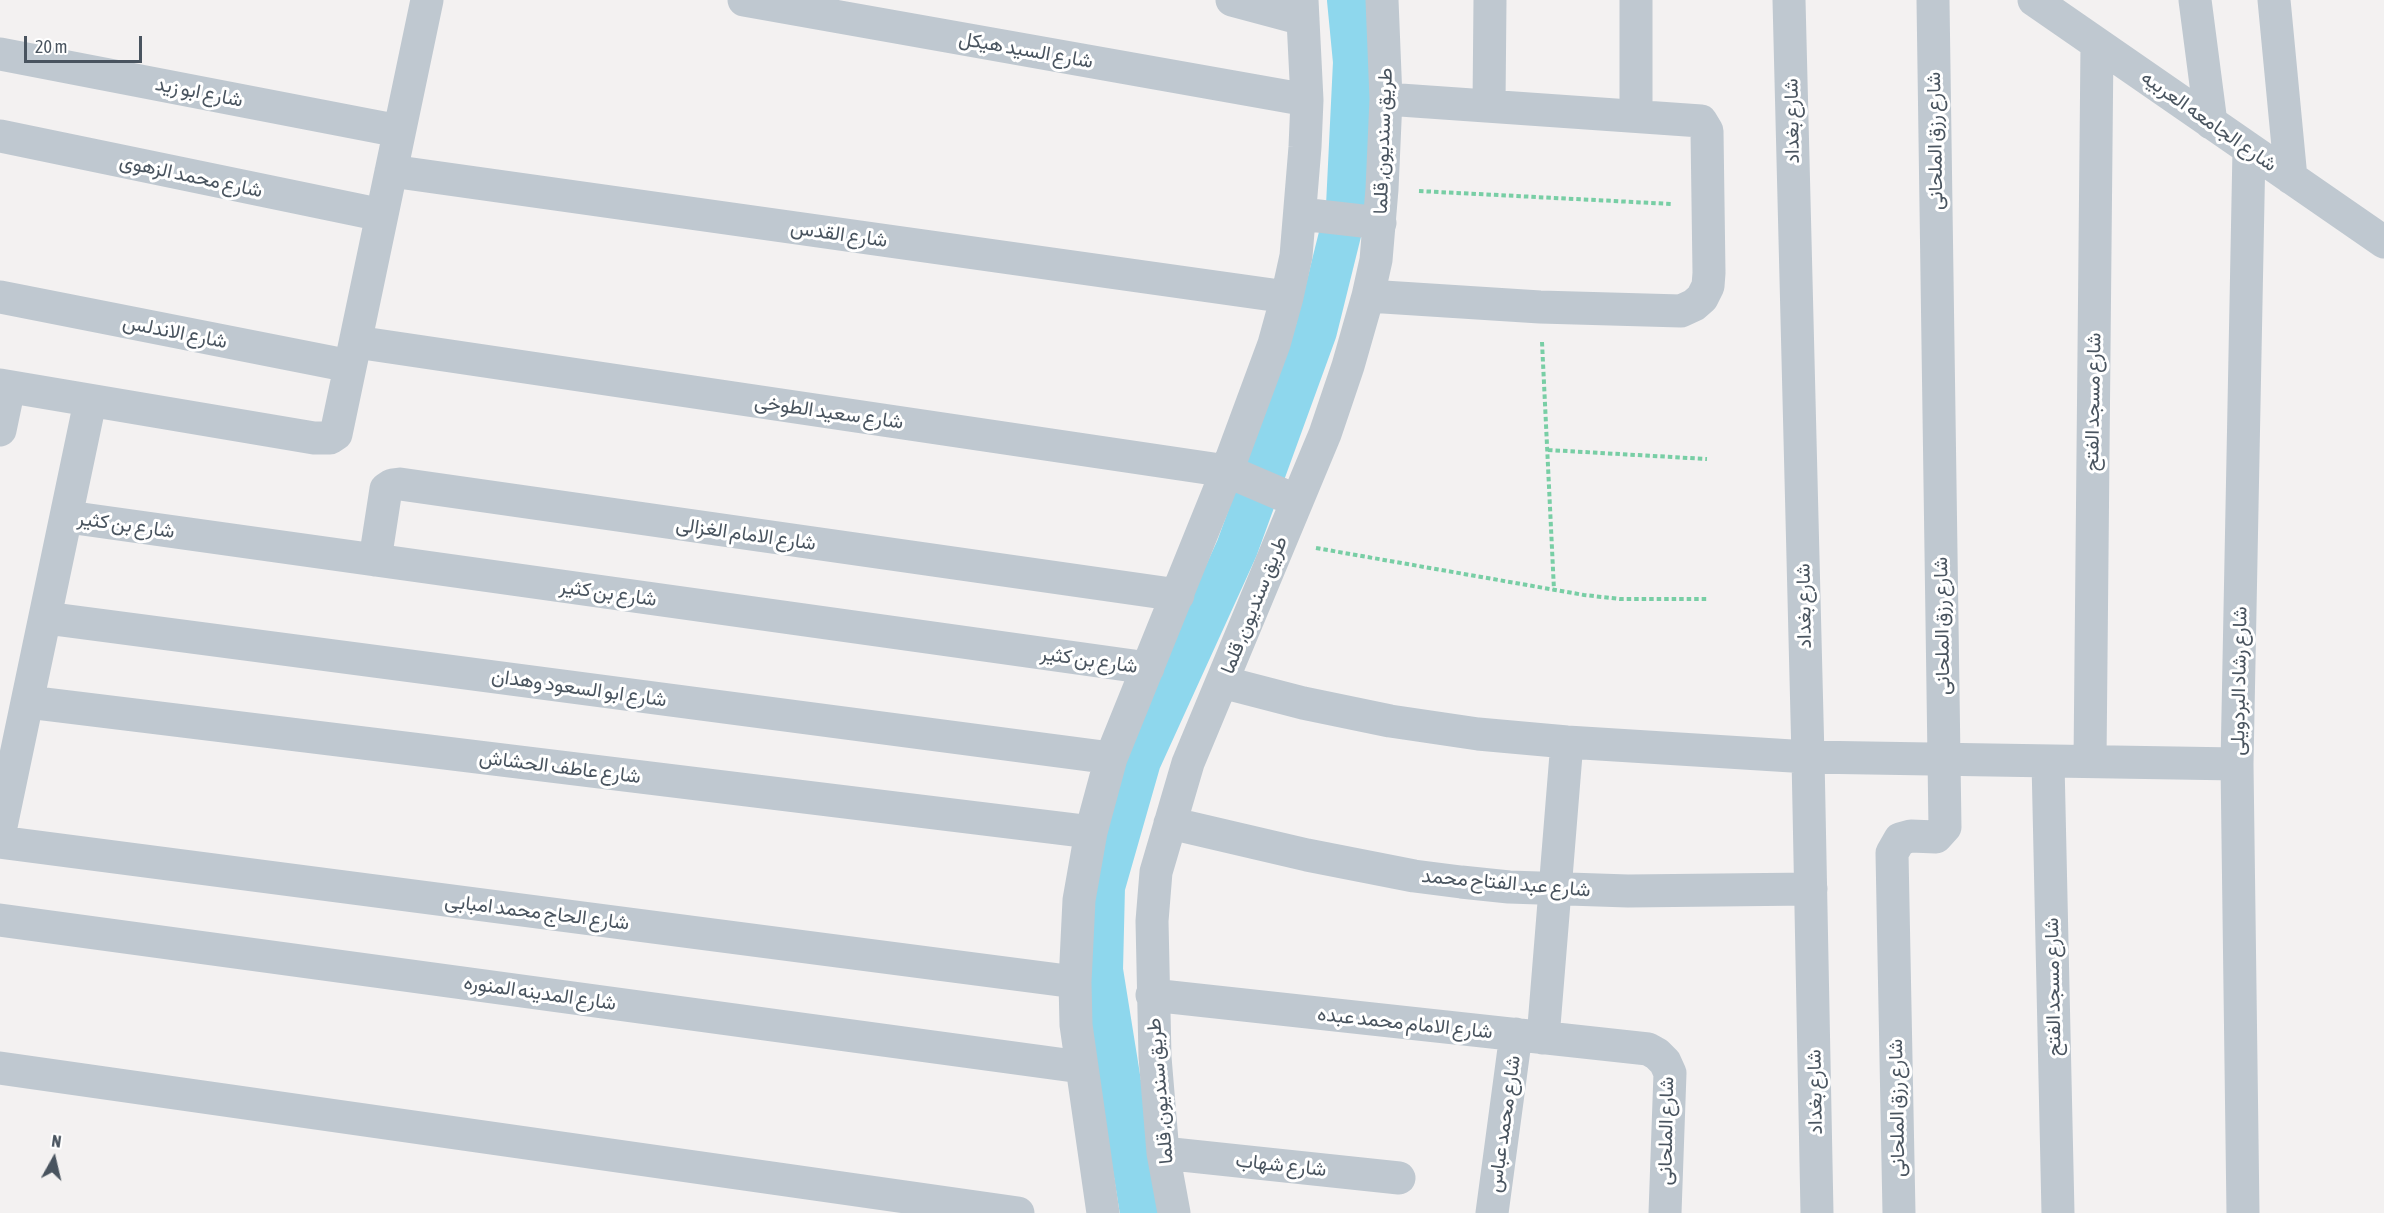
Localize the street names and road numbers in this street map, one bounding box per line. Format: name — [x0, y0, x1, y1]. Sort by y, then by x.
street label: شارع السيد هيكل — [957, 26, 1095, 74]
street label: شارع الجامعه العربيه — [2137, 65, 2281, 177]
street label: طريق سنديون, قلما — [1368, 67, 1398, 215]
street label: شارع ابو زيد — [153, 72, 245, 112]
street label: شارع رزق الملحانى — [1922, 72, 1948, 210]
street label: شارع بغداد — [1779, 78, 1805, 164]
street label: شارع محمد الزهوى — [117, 149, 265, 203]
street label: شارع القدس — [789, 215, 889, 253]
street label: شارع الاندلس — [121, 310, 229, 354]
street label: شارع مسجد الفتح — [2080, 332, 2106, 472]
street label: شارع سعيد الطوخى — [753, 390, 905, 434]
street label: شارع بن كثير — [76, 506, 176, 544]
street label: شارع الامام الغزالى — [674, 512, 818, 556]
street label: طريق سنديون, قلما — [1215, 533, 1293, 677]
street label: شارع رزق الملحانى — [1929, 557, 1955, 695]
street label: شارع بغداد — [1791, 563, 1817, 649]
street label: شارع بن كثير — [558, 574, 658, 612]
street label: شارع رشاد البردويلى — [2226, 606, 2252, 756]
street label: شارع بن كثير — [1039, 641, 1139, 679]
street label: شارع ابو السعود وهدان — [490, 664, 668, 712]
street label: شارع عاطف الحشاش — [478, 745, 642, 789]
street label: شارع عبد الفتاح محمد — [1421, 864, 1591, 902]
street label: شارع الحاج محمد امبابى — [443, 889, 631, 935]
street label: شارع مسجد الفتح — [2040, 917, 2066, 1057]
street label: شارع المدينه المنوره — [462, 970, 618, 1016]
street label: شارع الامام محمد عبده — [1316, 1002, 1494, 1044]
street label: طريق سنديون, قلما — [1142, 1017, 1178, 1165]
street label: شارع رزق الملحانى — [1884, 1039, 1910, 1177]
street label: شارع بغداد — [1802, 1049, 1828, 1135]
street label: شارع محمد عباس — [1482, 1054, 1526, 1194]
street label: شارع الملحانى — [1653, 1076, 1679, 1186]
street label: شارع شهاب — [1234, 1148, 1328, 1182]

